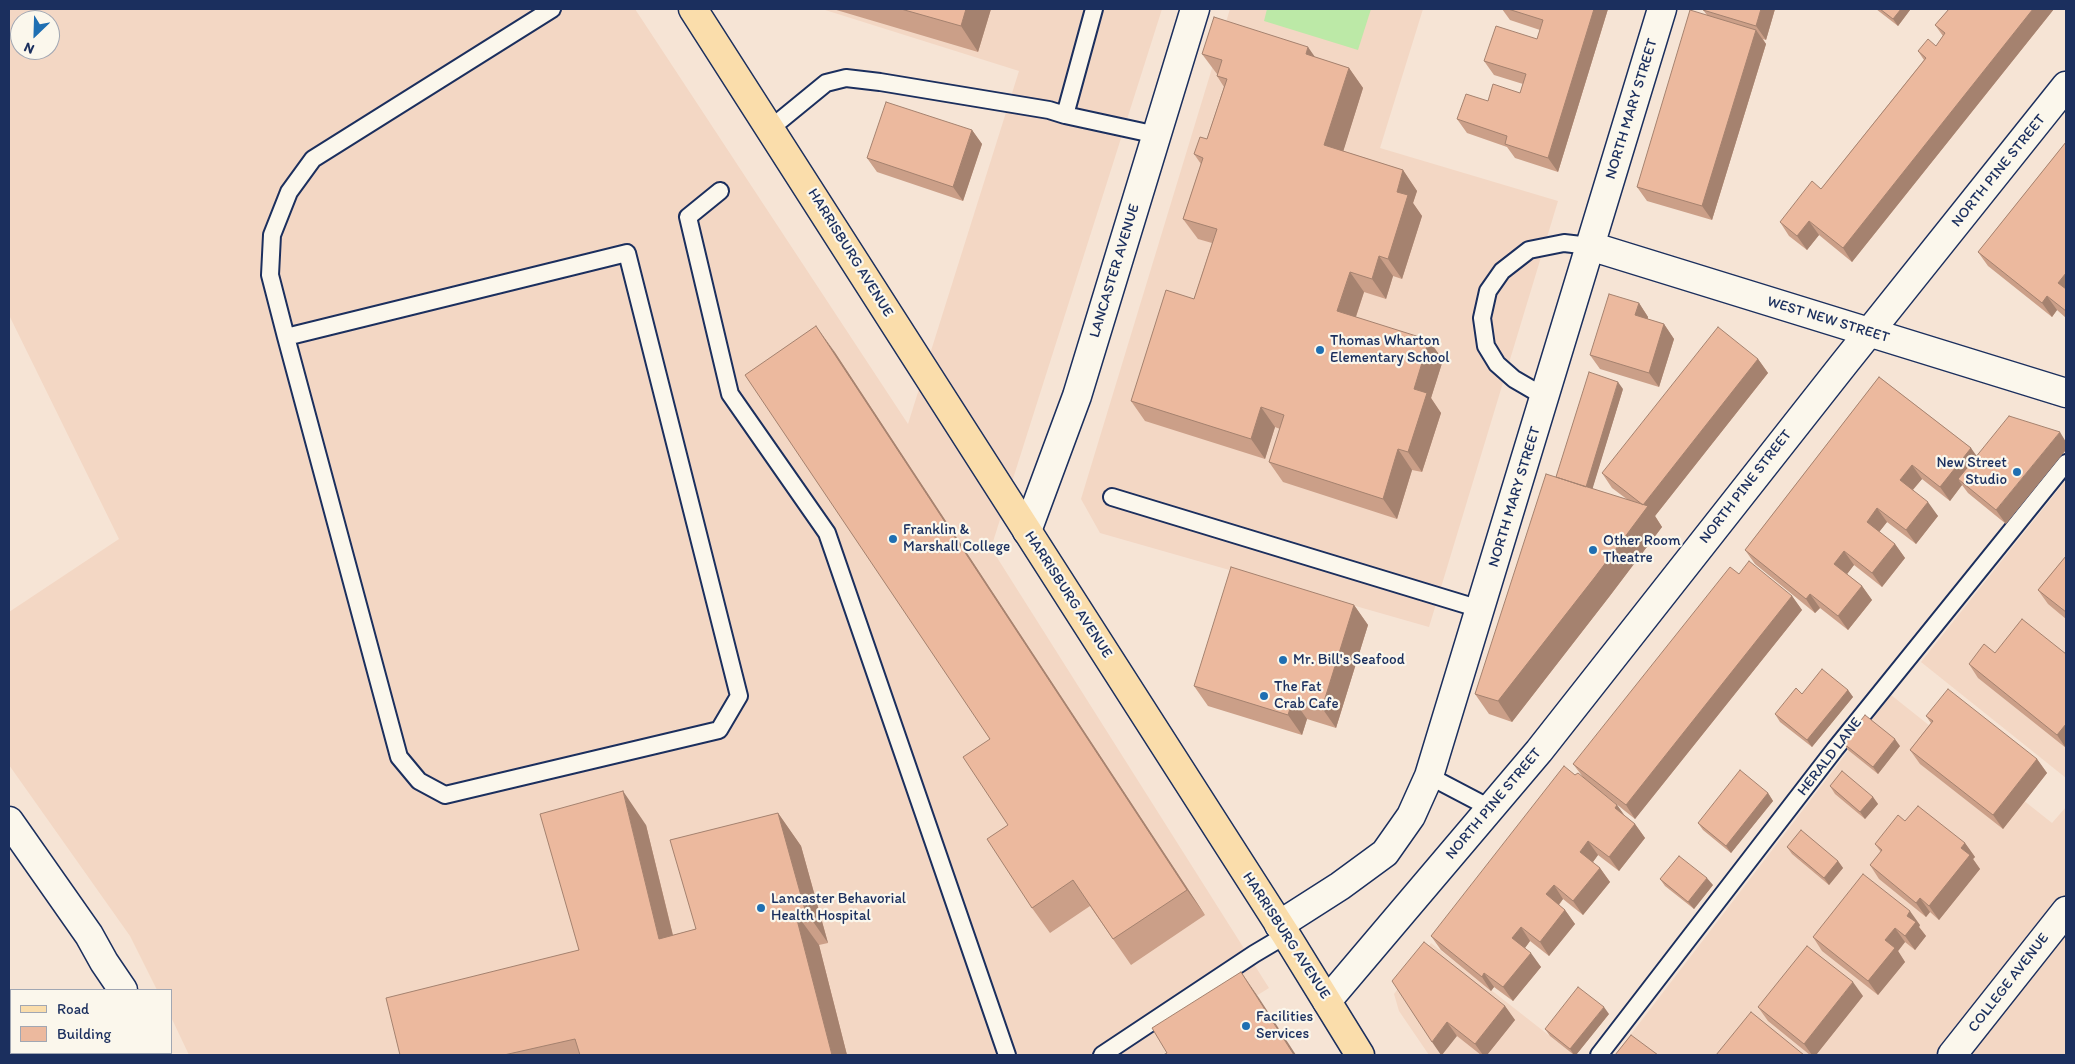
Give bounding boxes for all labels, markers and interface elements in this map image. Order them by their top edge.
north arrow [10,10,60,60]
street label: NORTH MARY STREET [1602,36,1662,182]
text: N [21,39,37,58]
street label: NORTH PINE STREET [1948,111,2050,231]
street label: HARRISBURG AVENUE [803,186,897,320]
street label: LANCASTER AVENUE [1086,202,1144,340]
street label: WEST NEW STREET [1765,293,1891,347]
place label: Thomas Wharton Elementary School [1330,332,1450,367]
marker: Thomas Wharton Elementary School [1314,344,1326,356]
street label: NORTH MARY STREET [1485,424,1545,570]
street label: NORTH PINE STREET [1696,426,1796,548]
place label: New Street Studio [1936,454,2007,489]
marker: New Street Studio [2011,466,2023,478]
place label: Franklin & Marshall College [903,521,1010,556]
street label: HARRISBURG AVENUE [1020,528,1116,662]
place label: Other Room Theatre [1603,532,1681,567]
marker: Franklin & Marshall College [887,533,899,545]
marker: Other Room Theatre [1587,544,1599,556]
place label: Mr. Bill's Seafood [1293,651,1405,669]
marker: Mr. Bill's Seafood [1277,654,1289,666]
place label: The Fat Crab Cafe [1274,678,1339,713]
marker: The Fat Crab Cafe [1258,690,1270,702]
street label: HERALD LANE [1794,714,1866,800]
street label: NORTH PINE STREET [1442,745,1546,863]
street label: HARRISBURG AVENUE [1238,869,1334,1003]
place label: Lancaster Behavorial Health Hospital [771,890,906,925]
marker: Lancaster Behavorial Health Hospital [755,902,767,914]
street label: COLLEGE AVENUE [1965,930,2053,1036]
legend [10,989,172,1054]
text: Road [57,1000,89,1018]
place label: Facilities Services [1256,1008,1313,1043]
marker: Facilities Services [1240,1020,1252,1032]
text: Building [57,1025,111,1043]

